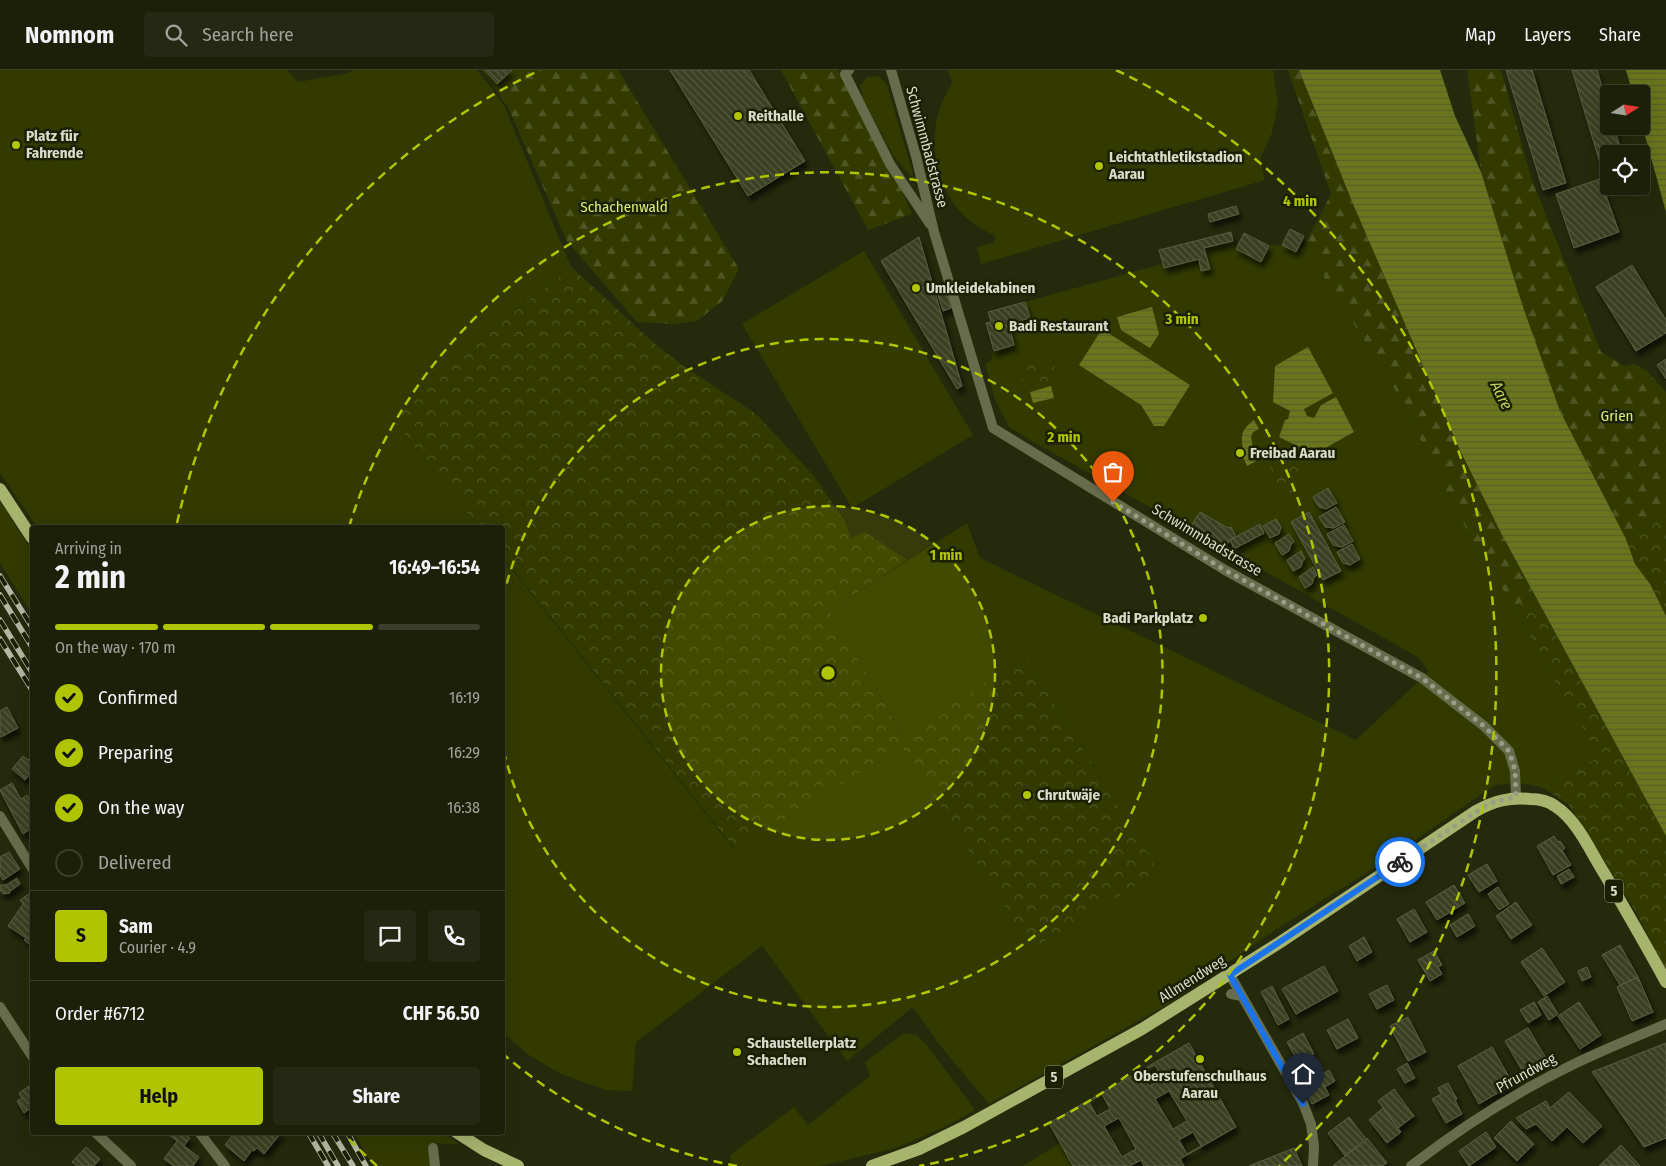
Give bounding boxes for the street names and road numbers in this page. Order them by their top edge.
street label: Schwimmbadstrasse [902,84,952,210]
street label: Schwimmbadstrasse [1149,500,1265,580]
road number: 5 [1605,879,1623,902]
street label: Allmendweg [1155,951,1229,1007]
street label: Pfrundweg [1493,1049,1559,1097]
road number: 5 [1045,1066,1063,1089]

